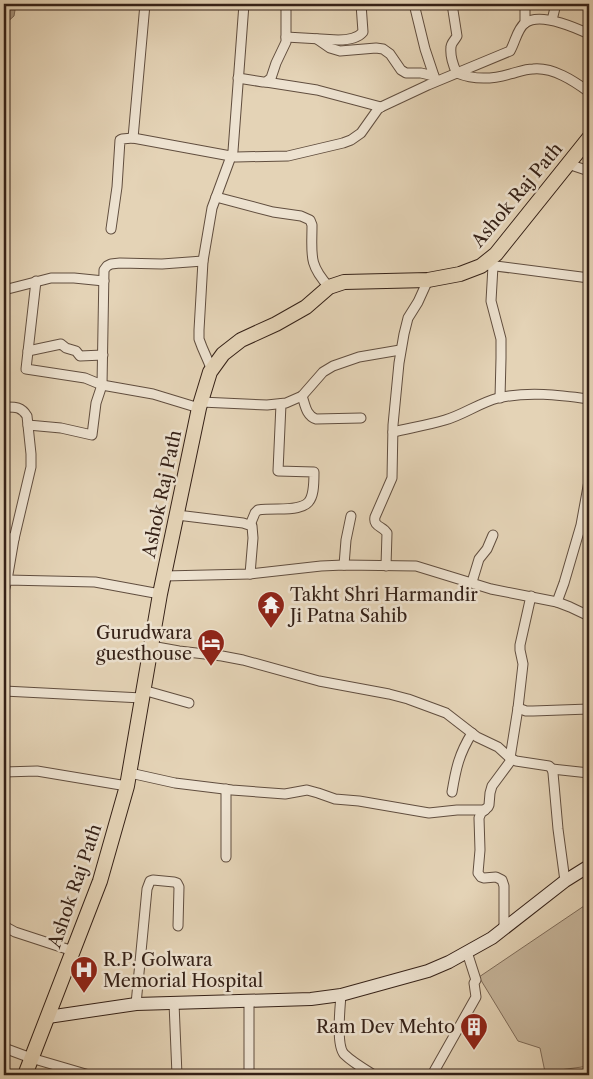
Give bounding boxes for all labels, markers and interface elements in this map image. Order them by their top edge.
street label: Ashok Raj Path [466,138,567,252]
street label: Ashok Raj Path [138,428,186,561]
place label: Takht Shri Harmandir Ji Patna Sahib [287,584,478,627]
temple icon: Takht Shri Harmandir Ji Patna Sahib [256,590,286,629]
place label: Gurudwara guesthouse [96,622,193,665]
hotel icon: Gurudwara guesthouse [196,628,226,667]
street label: Ashok Raj Path [43,821,107,952]
place label: R.P. Golwara Memorial Hospital [103,949,263,992]
hospital icon: R.P. Golwara Memorial Hospital [69,955,99,994]
building icon: Ram Dev Mehto [459,1012,489,1051]
place label: Ram Dev Mehto [316,1016,455,1038]

